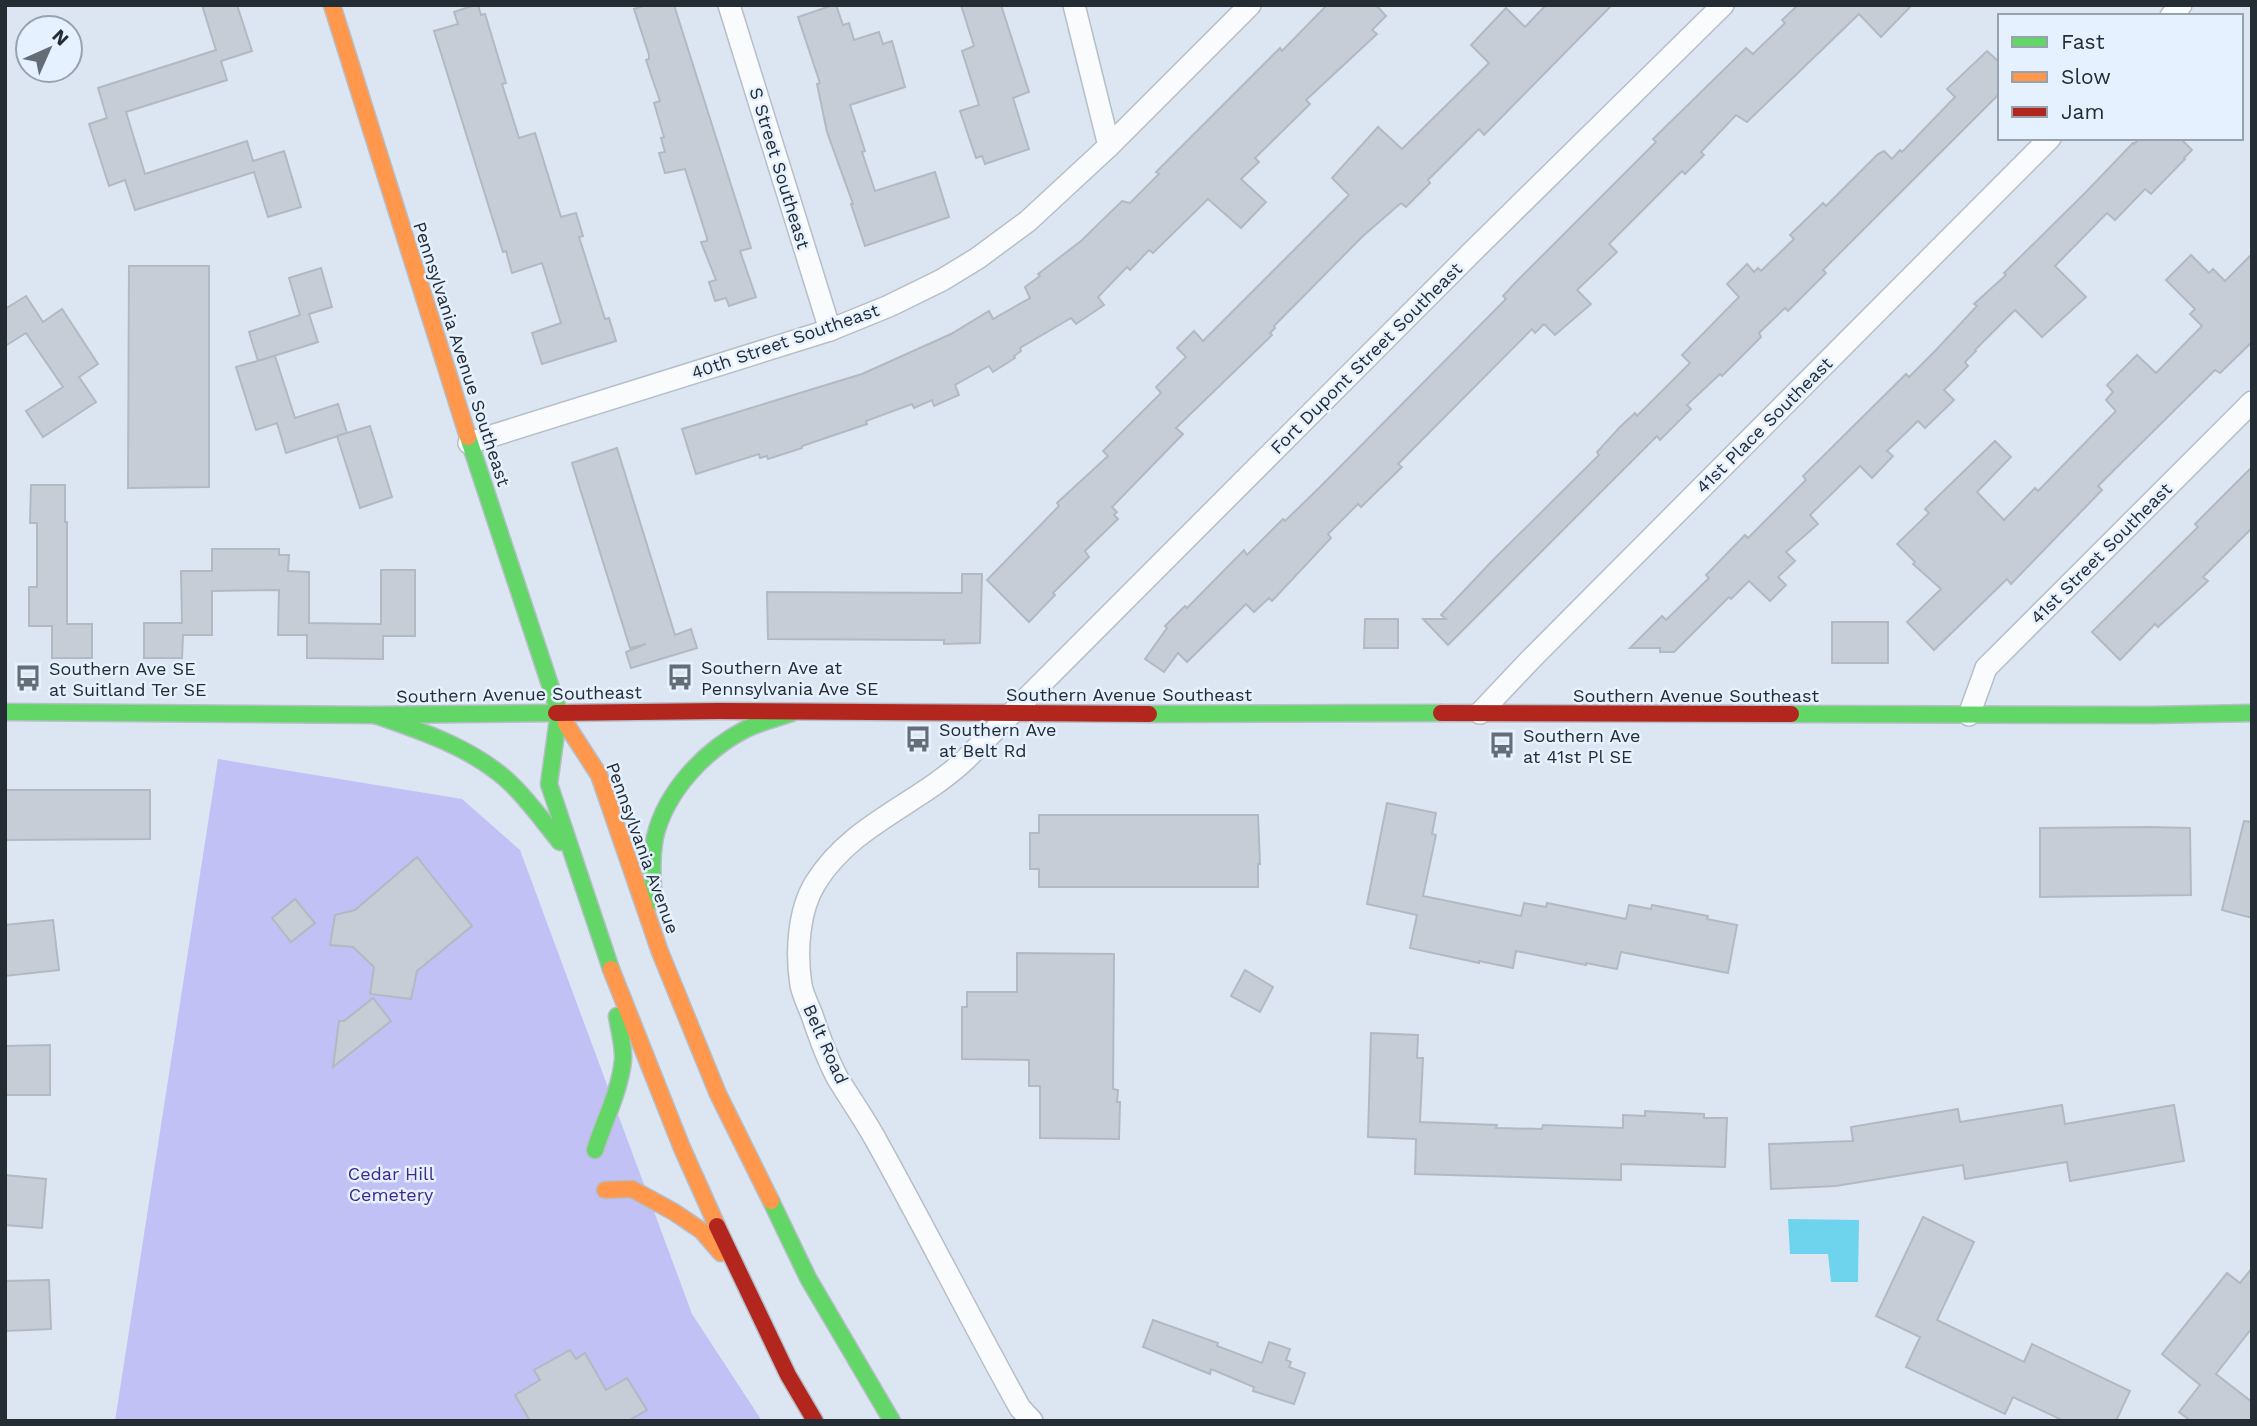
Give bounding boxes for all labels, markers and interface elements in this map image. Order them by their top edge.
north arrow [14,14,84,84]
legend [1998,14,2243,140]
text: N [48,24,74,50]
text: Fast [2061,29,2105,54]
text: Slow [2061,64,2111,89]
street label: S Street Southeast [745,85,815,252]
text: Jam [2061,99,2104,124]
street label: Pennsylvania Avenue Southeast [409,219,515,489]
street label: Fort Dupont Street Southeast [1266,258,1466,458]
street label: 40th Street Southeast [688,299,882,383]
street label: 41st Place Southeast [1692,352,1837,497]
street label: 41st Street Southeast [2026,478,2176,628]
place label: Southern Ave at Pennsylvania Ave SE [701,657,879,699]
place label: Southern Ave SE at Suitland Ter SE [49,658,207,700]
bus stop icon: Southern Ave at Pennsylvania Ave SE [665,662,695,692]
bus stop icon: Southern Ave SE at Suitland Ter SE [13,663,43,693]
street label: Southern Avenue Southeast [396,681,643,707]
street label: Southern Avenue Southeast [1006,684,1252,705]
street label: Southern Avenue Southeast [1573,685,1819,706]
place label: Southern Ave at Belt Rd [939,719,1056,761]
bus stop icon: Southern Ave at Belt Rd [903,724,933,754]
place label: Southern Ave at 41st Pl SE [1523,725,1640,767]
bus stop icon: Southern Ave at 41st Pl SE [1487,730,1517,760]
street label: Pennsylvania Avenue [602,759,684,937]
street label: Belt Road [799,1001,853,1087]
park label: Cedar Hill Cemetery [348,1163,435,1205]

